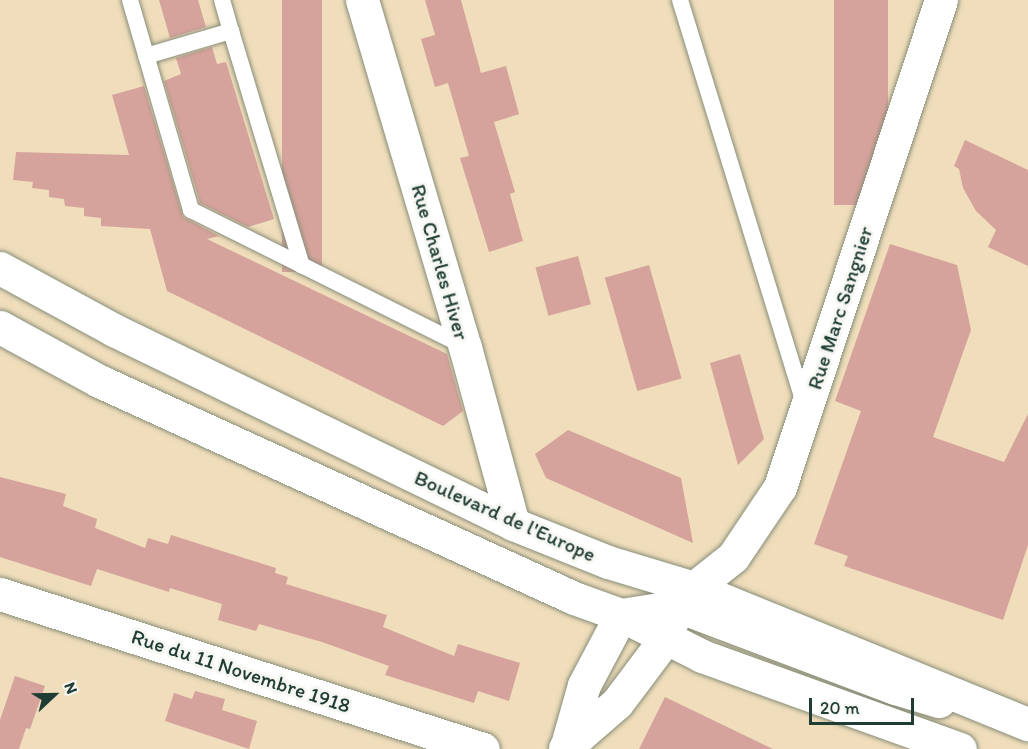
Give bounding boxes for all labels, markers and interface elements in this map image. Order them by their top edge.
street label: Rue Charles Hiver [406,182,474,342]
street label: Rue Marc Sangnier [802,223,878,393]
street label: Boulevard de l'Europe [410,465,600,567]
street label: Rue du 11 Novembre 1918 [128,624,354,718]
north arrow [24,665,84,725]
text: N [60,679,82,697]
scale bar [812,686,917,724]
text: 20 m [820,697,860,719]

